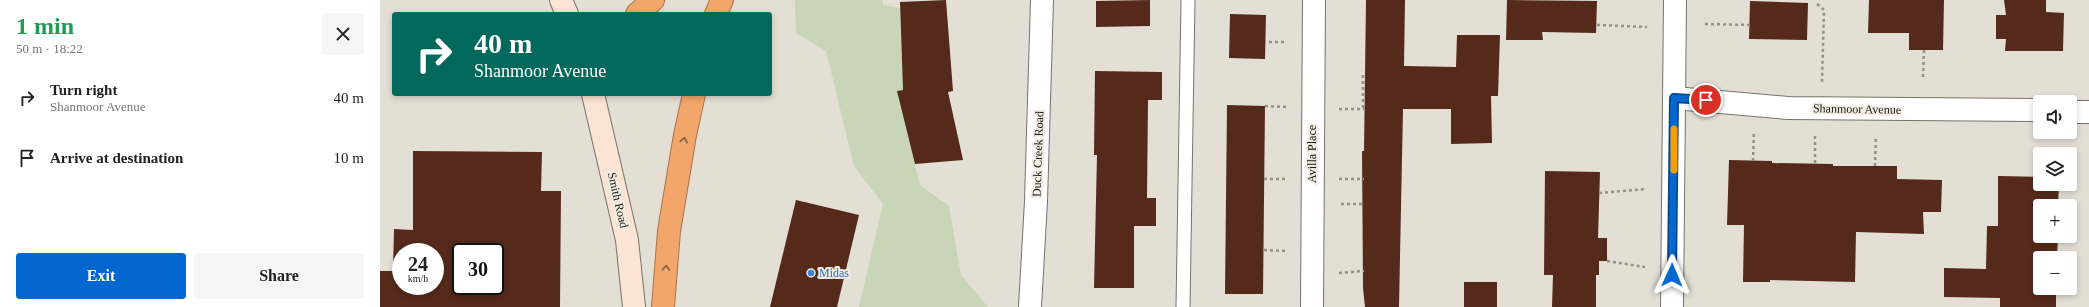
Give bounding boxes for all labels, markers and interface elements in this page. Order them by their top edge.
text: 1 min [16,13,74,39]
button: close [322,13,364,55]
icon: right [408,28,460,80]
text: 40 m [474,28,532,59]
text: 50 m · 18:22 [16,41,83,56]
text: Shanmoor Avenue [474,61,606,81]
text: Turn right [50,82,117,98]
pin [1689,83,1723,117]
icon: right [16,87,38,109]
icon: arrive [1695,89,1717,111]
text: 40 m [334,90,364,106]
map controls [2033,95,2077,295]
button: sound [2033,95,2077,139]
text: Shanmoor Avenue [50,99,145,114]
street label: Shanmoor Avenue [1813,101,1901,117]
street label: Duck Creek Road [1030,111,1046,197]
street label: Avilla Place [1305,125,1319,183]
one-way arrow [679,136,687,143]
icon: arrive [16,147,38,169]
button: layers [2033,147,2077,191]
text: Arrive at destination [50,150,183,166]
text: 10 m [334,150,364,166]
street label: Smith Road [605,171,631,229]
button: + [2033,199,2077,243]
speed limit sign: 30 [452,243,504,295]
button: − [2033,251,2077,295]
button: Exit [16,253,186,299]
button: Share [194,253,364,299]
text: 24 [408,253,428,275]
position arrow [1651,254,1693,296]
one-way arrow [662,265,670,271]
place label: Midas [819,266,849,280]
marker: Midas [806,268,816,278]
text: km/h [408,273,428,284]

